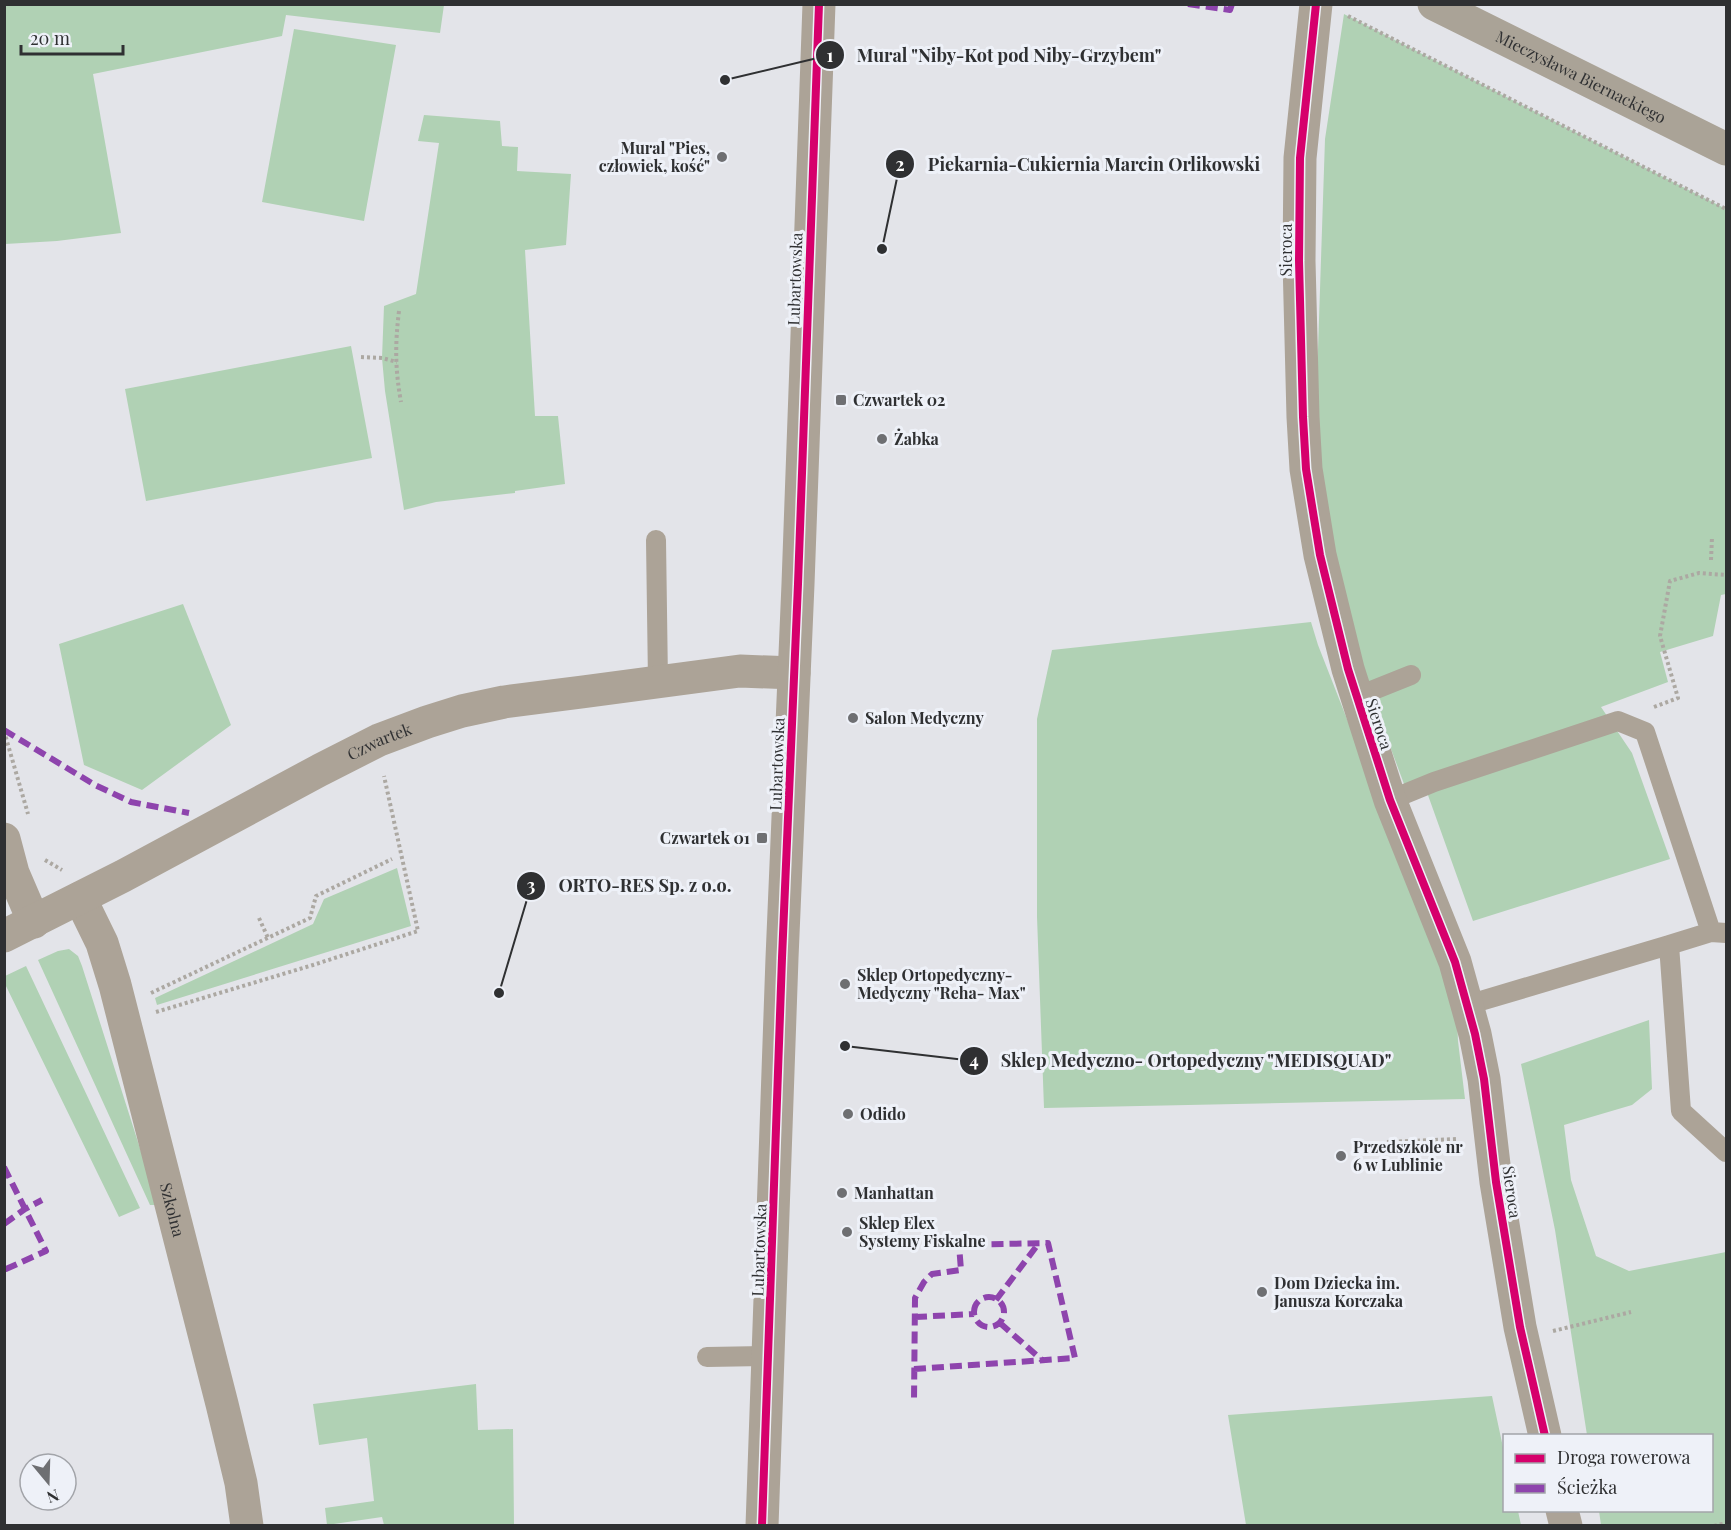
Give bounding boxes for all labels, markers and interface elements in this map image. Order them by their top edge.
scale bar [21,18,123,56]
street label: Mieczysława Biernackiego [1492,25,1670,128]
text: 20 m [30,26,70,50]
callout: Mural "Niby-Kot pod Niby-Grzybem" [815,37,1174,73]
text: 1 [827,43,834,67]
text: Mural "Niby-Kot pod Niby-Grzybem" [857,43,1161,67]
place label: Mural "Pies, człowiek, kość" [599,137,710,176]
callout: Piekarnia-Cukiernia Marcin Orlikowski [885,146,1272,182]
marker: Mural "Pies, człowiek, kość" [715,150,729,164]
text: 2 [895,152,905,176]
text: Piekarnia-Cukiernia Marcin Orlikowski [928,152,1260,176]
street label: Sieroca [1275,224,1296,276]
street label: Lubartowska [782,232,807,326]
place label: Czwartek 02 [853,389,945,410]
marker: Czwartek 02 [834,393,848,407]
place label: Żabka [894,428,939,449]
marker: Żabka [875,432,889,446]
street label: Sieroca [1361,696,1398,752]
place label: Salon Medyczny [865,707,984,728]
marker: Salon Medyczny [846,711,860,725]
street label: Lubartowska [764,717,789,811]
street label: Czwartek [343,718,415,765]
place label: Czwartek 01 [660,827,750,848]
marker: Czwartek 01 [755,831,769,845]
callout: ORTO-RES Sp. z o.o. [516,868,743,904]
text: 3 [527,873,536,897]
text: ORTO-RES Sp. z o.o. [558,873,732,897]
place label: Sklep Ortopedyczny- Medyczny "Reha- Max" [857,964,1026,1003]
marker: Sklep Ortopedyczny- Medyczny "Reha- Max" [838,977,852,991]
callout: Sklep Medyczno- Ortopedyczny "MEDISQUAD" [959,1043,1404,1079]
text: 4 [969,1048,979,1072]
text: Sklep Medyczno- Ortopedyczny "MEDISQUAD" [1001,1048,1391,1072]
place label: Odido [860,1103,906,1124]
marker: Odido [841,1107,855,1121]
place label: Przedszkole nr 6 w Lublinie [1353,1136,1463,1175]
marker: Przedszkole nr 6 w Lublinie [1334,1149,1348,1163]
street label: Sieroca [1498,1164,1527,1220]
street label: Szkolna [156,1180,190,1239]
place label: Manhattan [854,1182,934,1203]
marker: Manhattan [835,1186,849,1200]
street label: Lubartowska [746,1203,771,1297]
place label: Sklep Elex Systemy Fiskalne [859,1212,986,1251]
marker: Sklep Elex Systemy Fiskalne [840,1225,854,1239]
place label: Dom Dziecka im. Janusza Korczaka [1273,1272,1404,1311]
marker: Dom Dziecka im. Janusza Korczaka [1255,1285,1269,1299]
legend [1503,1434,1713,1512]
text: Droga rowerowa [1557,1445,1690,1469]
north arrow [18,1452,78,1512]
text: Ścieżka [1557,1475,1617,1499]
text: N [44,1485,62,1509]

